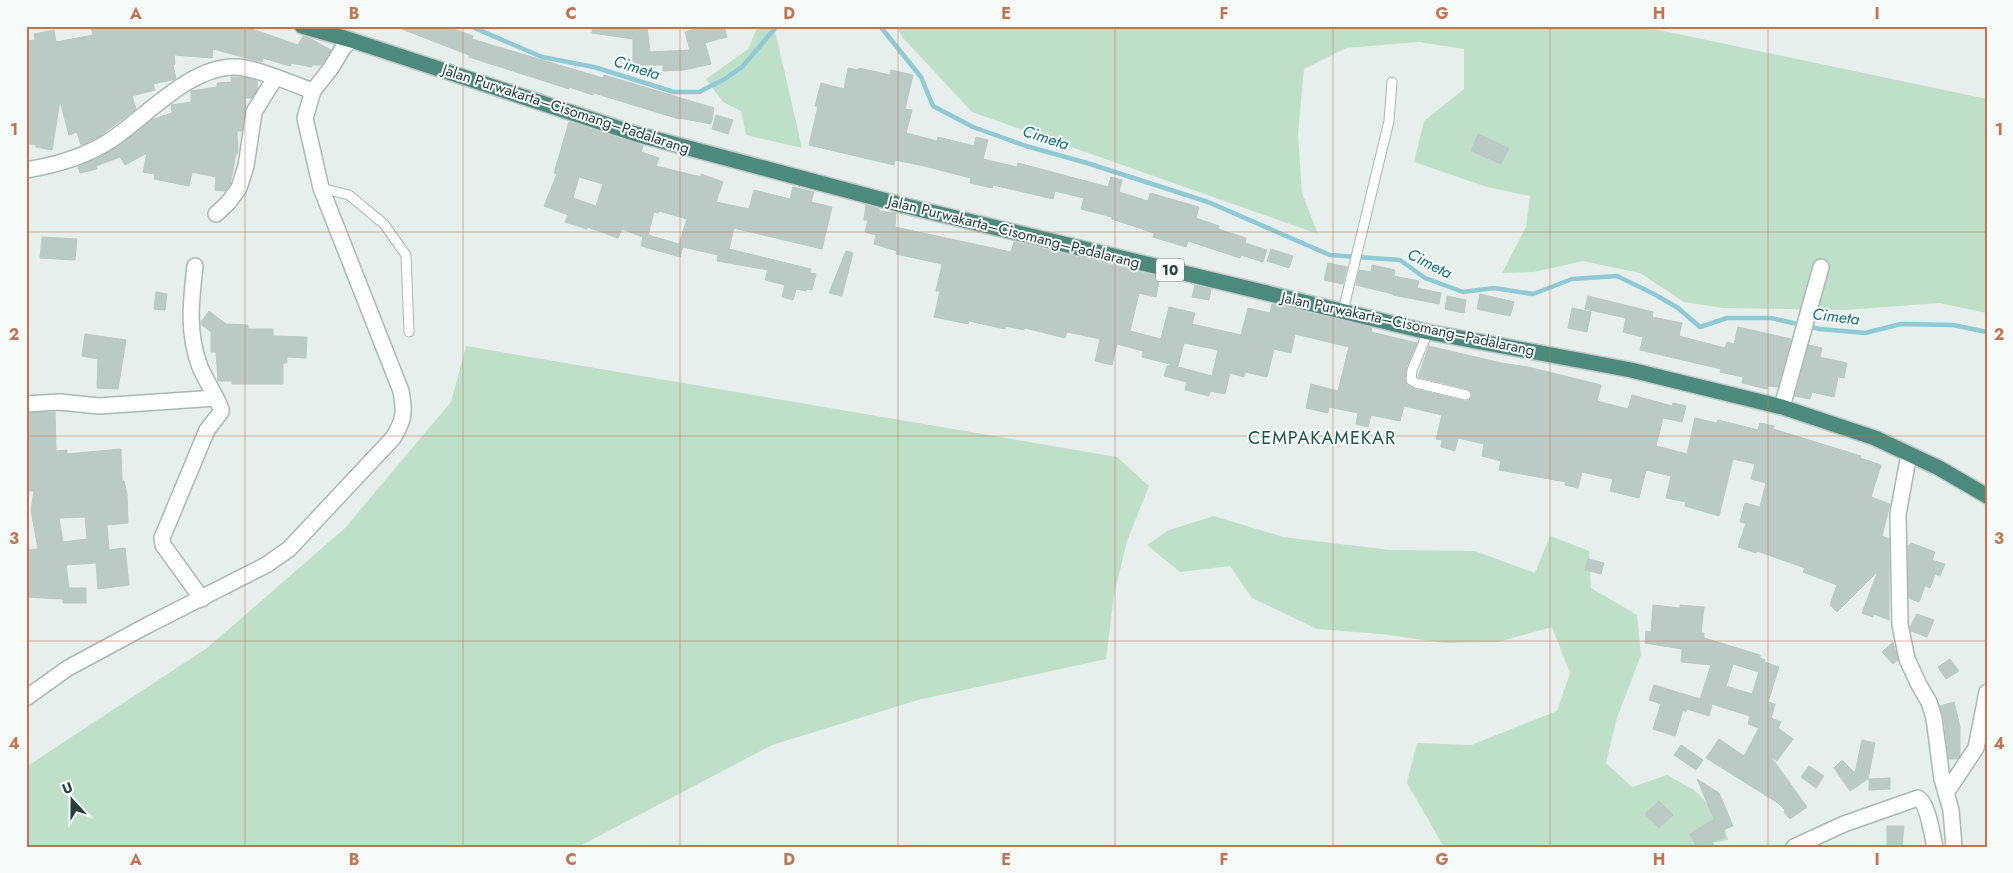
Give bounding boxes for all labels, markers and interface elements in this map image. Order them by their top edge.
text: A [129,2,142,25]
text: B [349,2,359,25]
text: C [565,2,577,25]
text: D [783,2,795,25]
text: E [1001,2,1011,25]
text: F [1220,2,1228,25]
text: G [1435,2,1449,25]
text: H [1653,2,1665,25]
text: I [1874,2,1880,25]
water label: Cimeta [611,49,663,86]
street label: Jalan Purwakarta–Cisomang–Padalarang [438,58,692,159]
text: 1 [10,118,18,141]
text: 1 [1995,118,2003,141]
water label: Cimeta [1020,119,1072,156]
street label: Jalan Purwakarta–Cisomang–Padalarang [884,190,1142,274]
water label: Cimeta [1403,242,1456,285]
road number: 10 [1156,258,1184,282]
street label: Jalan Purwakarta–Cisomang–Padalarang [1277,286,1537,362]
water label: Cimeta [1811,302,1861,331]
text: 2 [9,323,19,346]
text: 2 [1994,323,2004,346]
district label: CEMPAKAMEKAR [1248,425,1396,451]
text: 3 [9,527,19,550]
text: 3 [1994,527,2004,550]
text: 4 [8,732,20,755]
text: 4 [1993,732,2005,755]
north arrow [48,776,98,826]
text: U [59,777,76,799]
text: A [129,848,142,871]
text: B [349,848,359,871]
text: C [565,848,577,871]
text: D [783,848,795,871]
text: E [1001,848,1011,871]
text: F [1220,848,1228,871]
text: G [1435,848,1449,871]
text: H [1653,848,1665,871]
text: I [1874,848,1880,871]

